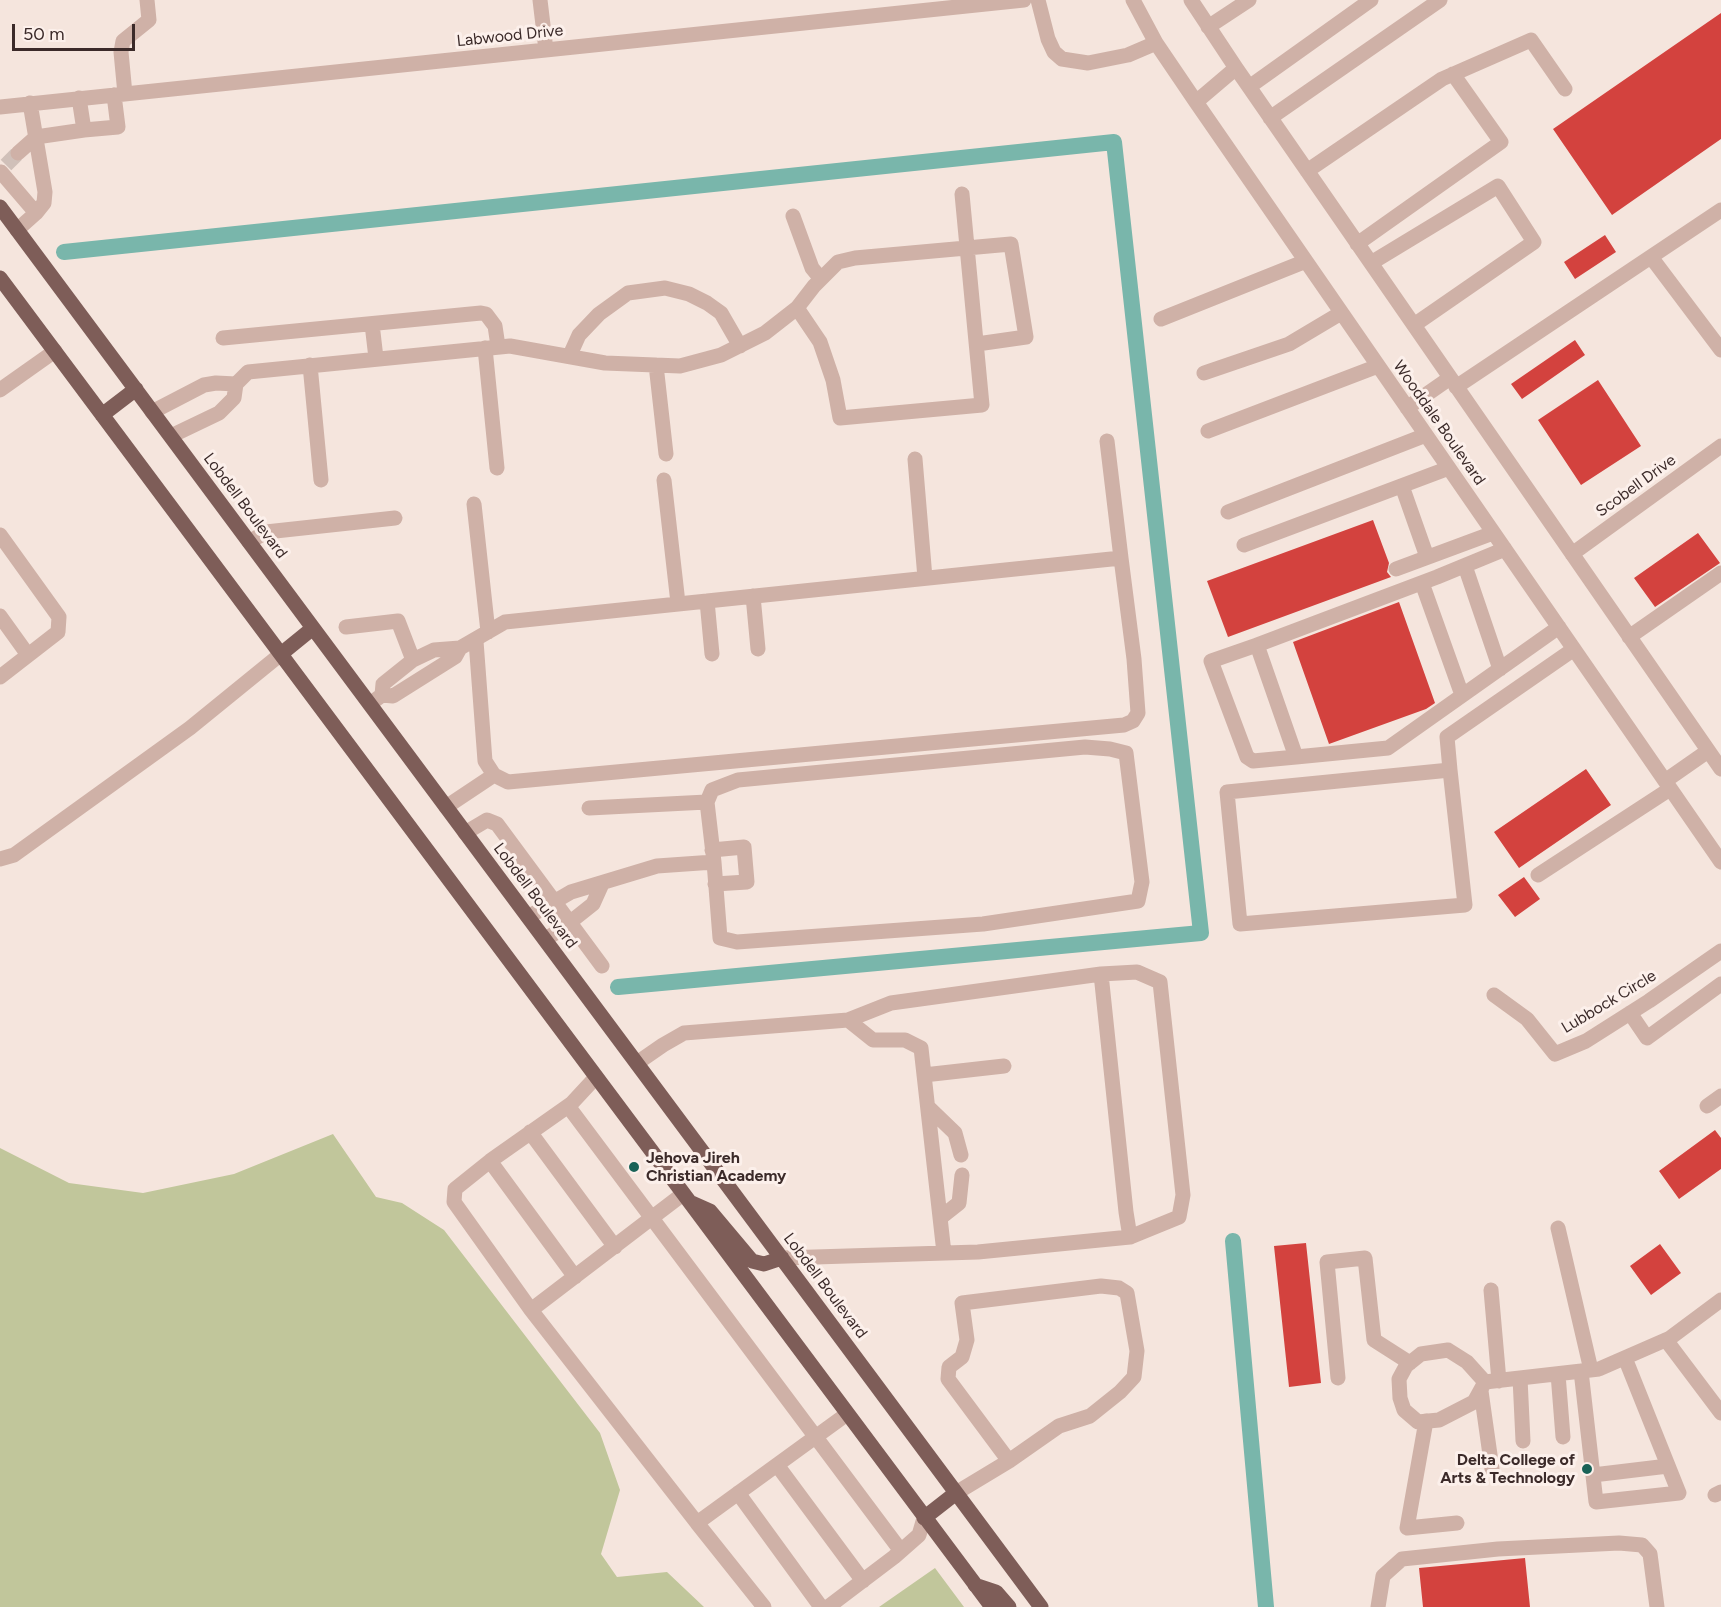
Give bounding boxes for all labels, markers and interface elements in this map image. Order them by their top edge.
scale bar [15,12,138,50]
street label: Labwood Drive [456,21,564,51]
text: 50 m [23,23,65,45]
street label: Wooddale Boulevard [1389,357,1489,489]
street label: Lobdell Boulevard [199,449,291,563]
street label: Scobell Drive [1592,451,1680,521]
street label: Lobdell Boulevard [489,839,581,953]
street label: Lubbock Circle [1558,966,1660,1038]
place label: Jehova Jireh Christian Academy [646,1148,786,1186]
marker: Jehova Jireh Christian Academy [627,1160,641,1174]
street label: Lobdell Boulevard [779,1229,871,1343]
place label: Delta College of Arts & Technology [1440,1450,1575,1488]
marker: Delta College of Arts & Technology [1580,1462,1594,1476]

